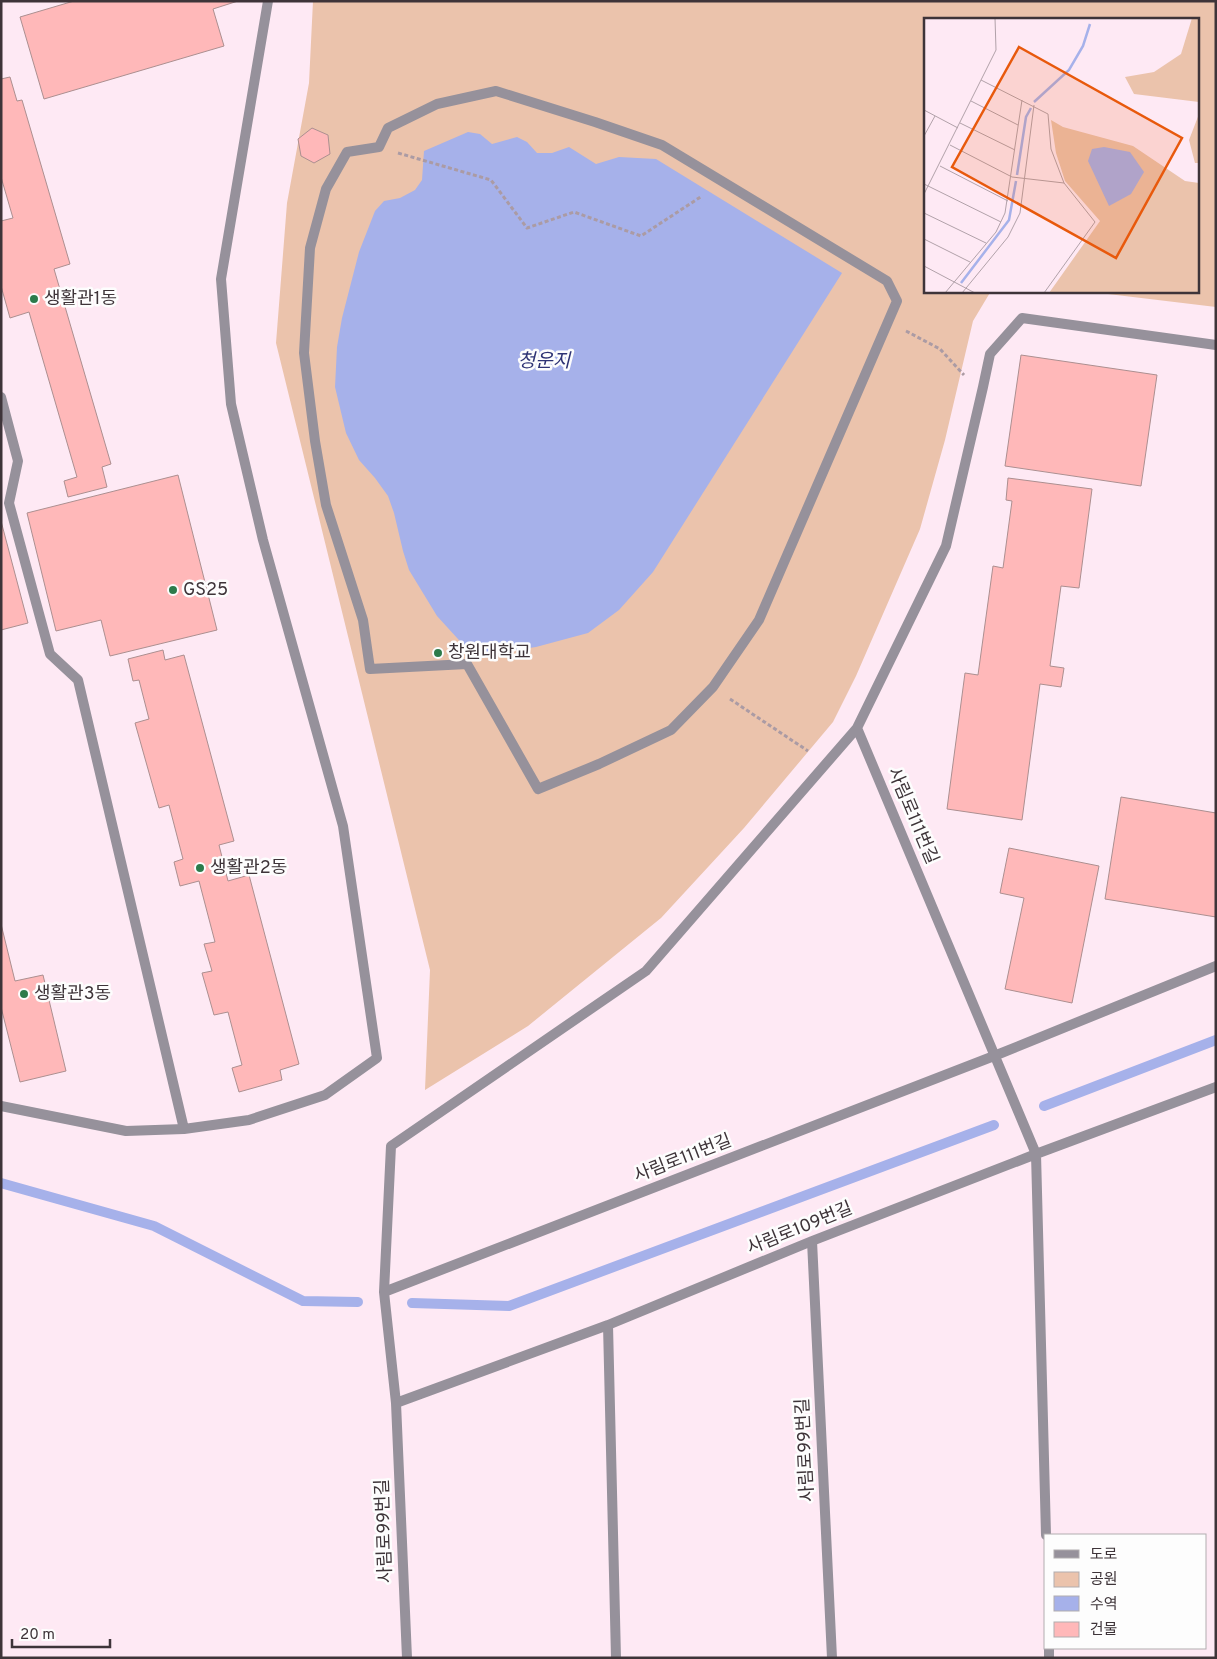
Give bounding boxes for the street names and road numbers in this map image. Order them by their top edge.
street label: 사림로111번길 [881,764,943,868]
street label: 사림로111번길 [631,1130,735,1188]
street label: 사림로109번길 [744,1197,856,1261]
street label: 사림로99번길 [792,1397,820,1503]
street label: 사림로99번길 [372,1478,398,1584]

